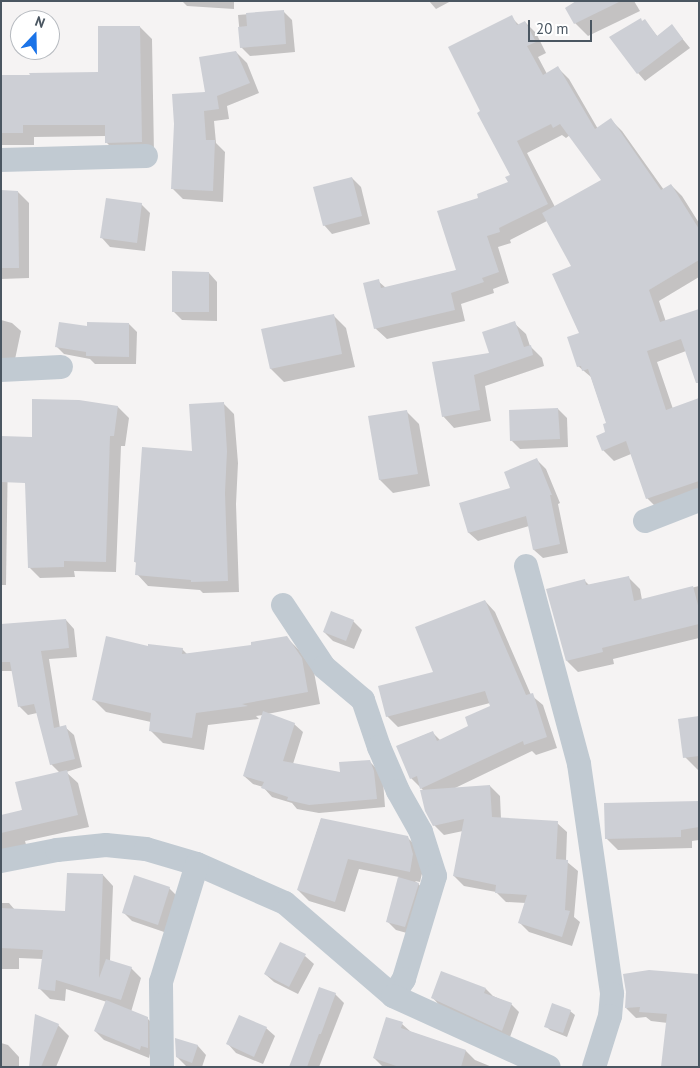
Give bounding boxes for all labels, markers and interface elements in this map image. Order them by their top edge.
north arrow [10,10,60,60]
scale bar [530,10,594,42]
text: N [32,12,48,32]
text: 20 m [536,19,569,38]

